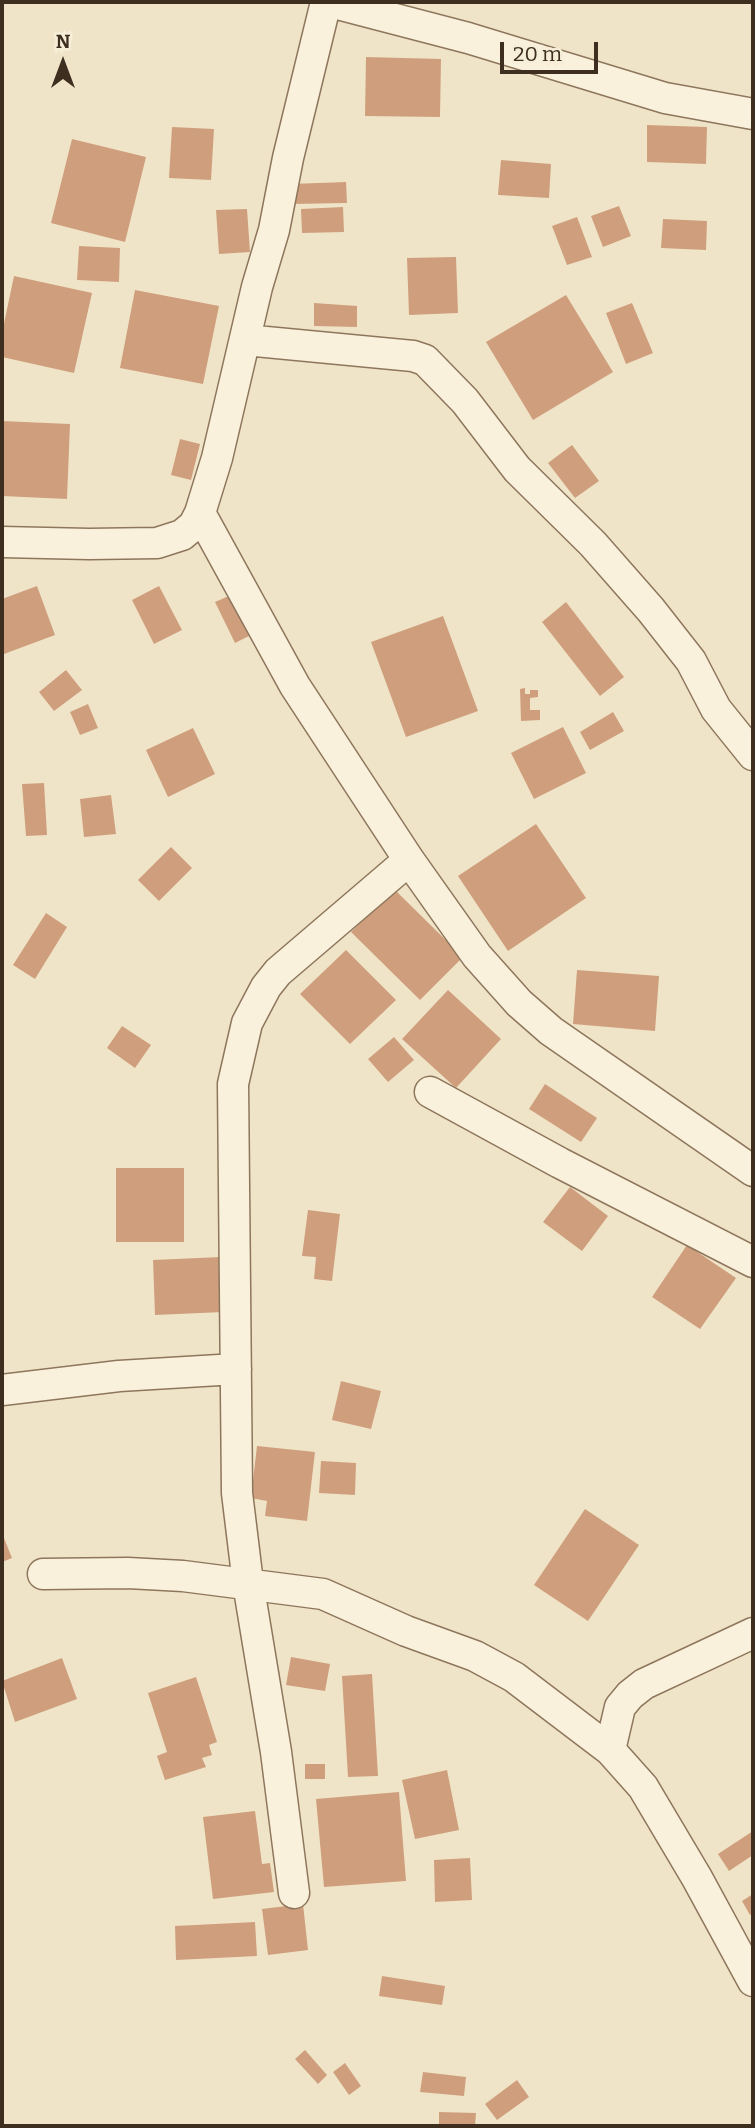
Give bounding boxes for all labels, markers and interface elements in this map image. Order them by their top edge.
north arrow [28,28,98,98]
scale bar [503,28,601,72]
text: N [56,30,70,53]
text: 20 m [513,41,562,67]

